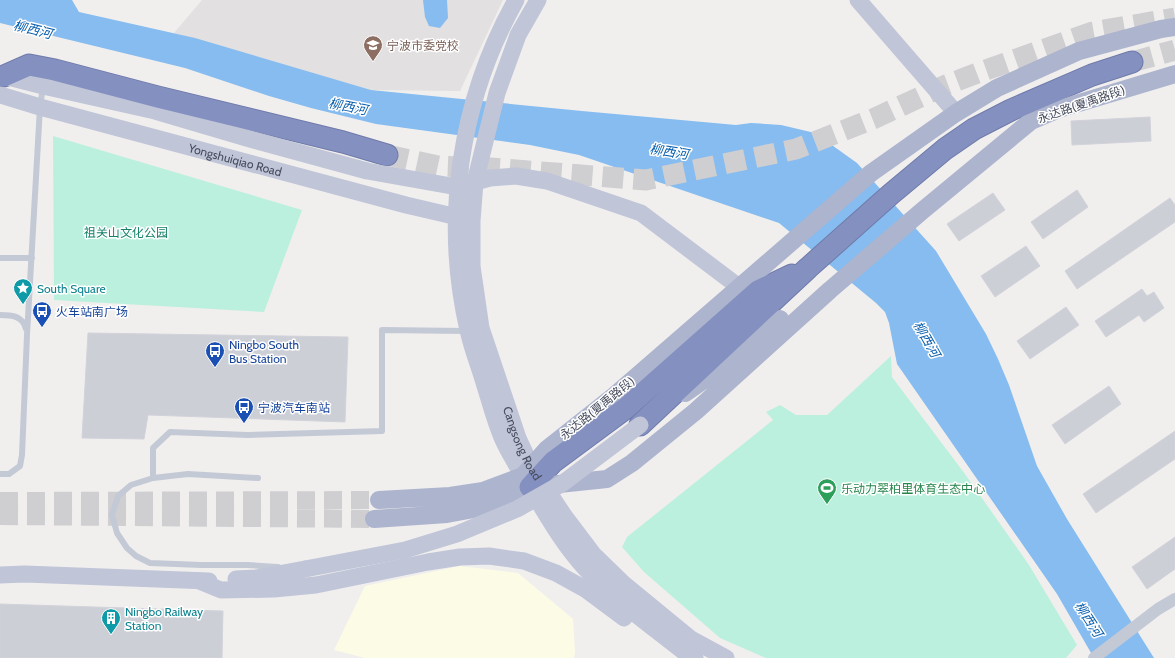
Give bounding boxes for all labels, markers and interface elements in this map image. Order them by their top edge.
water label: 柳西河 [12,17,57,42]
school or university icon: 宁波市委党校 [362,34,384,62]
place label: 宁波市委党校 [387,38,459,53]
street label: 永达路(夏禹路段) [1035,82,1127,126]
water label: 柳西河 [327,94,372,118]
street label: Yongshuiqiao Road [186,139,284,179]
water label: 柳西河 [648,140,692,162]
park label: 祖关山文化公园 [84,225,168,240]
place icon: South Square [12,277,34,305]
place label: South Square [37,281,106,296]
bus stop icon: 火车站南广场 [31,300,53,328]
place label: 火车站南广场 [56,304,128,319]
water label: 柳西河 [910,318,945,362]
place label: Ningbo South Bus Station [229,337,299,366]
bus stop icon: Ningbo South Bus Station [204,340,226,368]
street label: 永达路(夏禹路段) [557,373,637,443]
bus stop icon: 宁波汽车南站 [233,396,255,424]
place label: 宁波汽车南站 [258,400,330,415]
street label: Cangsong Road [500,404,546,483]
sports icon: 乐动力翠柏里体育生态中心 [816,477,838,505]
place label: 乐动力翠柏里体育生态中心 [841,481,985,496]
water label: 柳西河 [1072,598,1108,642]
place label: Ningbo Railway Station [125,604,203,633]
building icon: Ningbo Railway Station [100,607,122,635]

